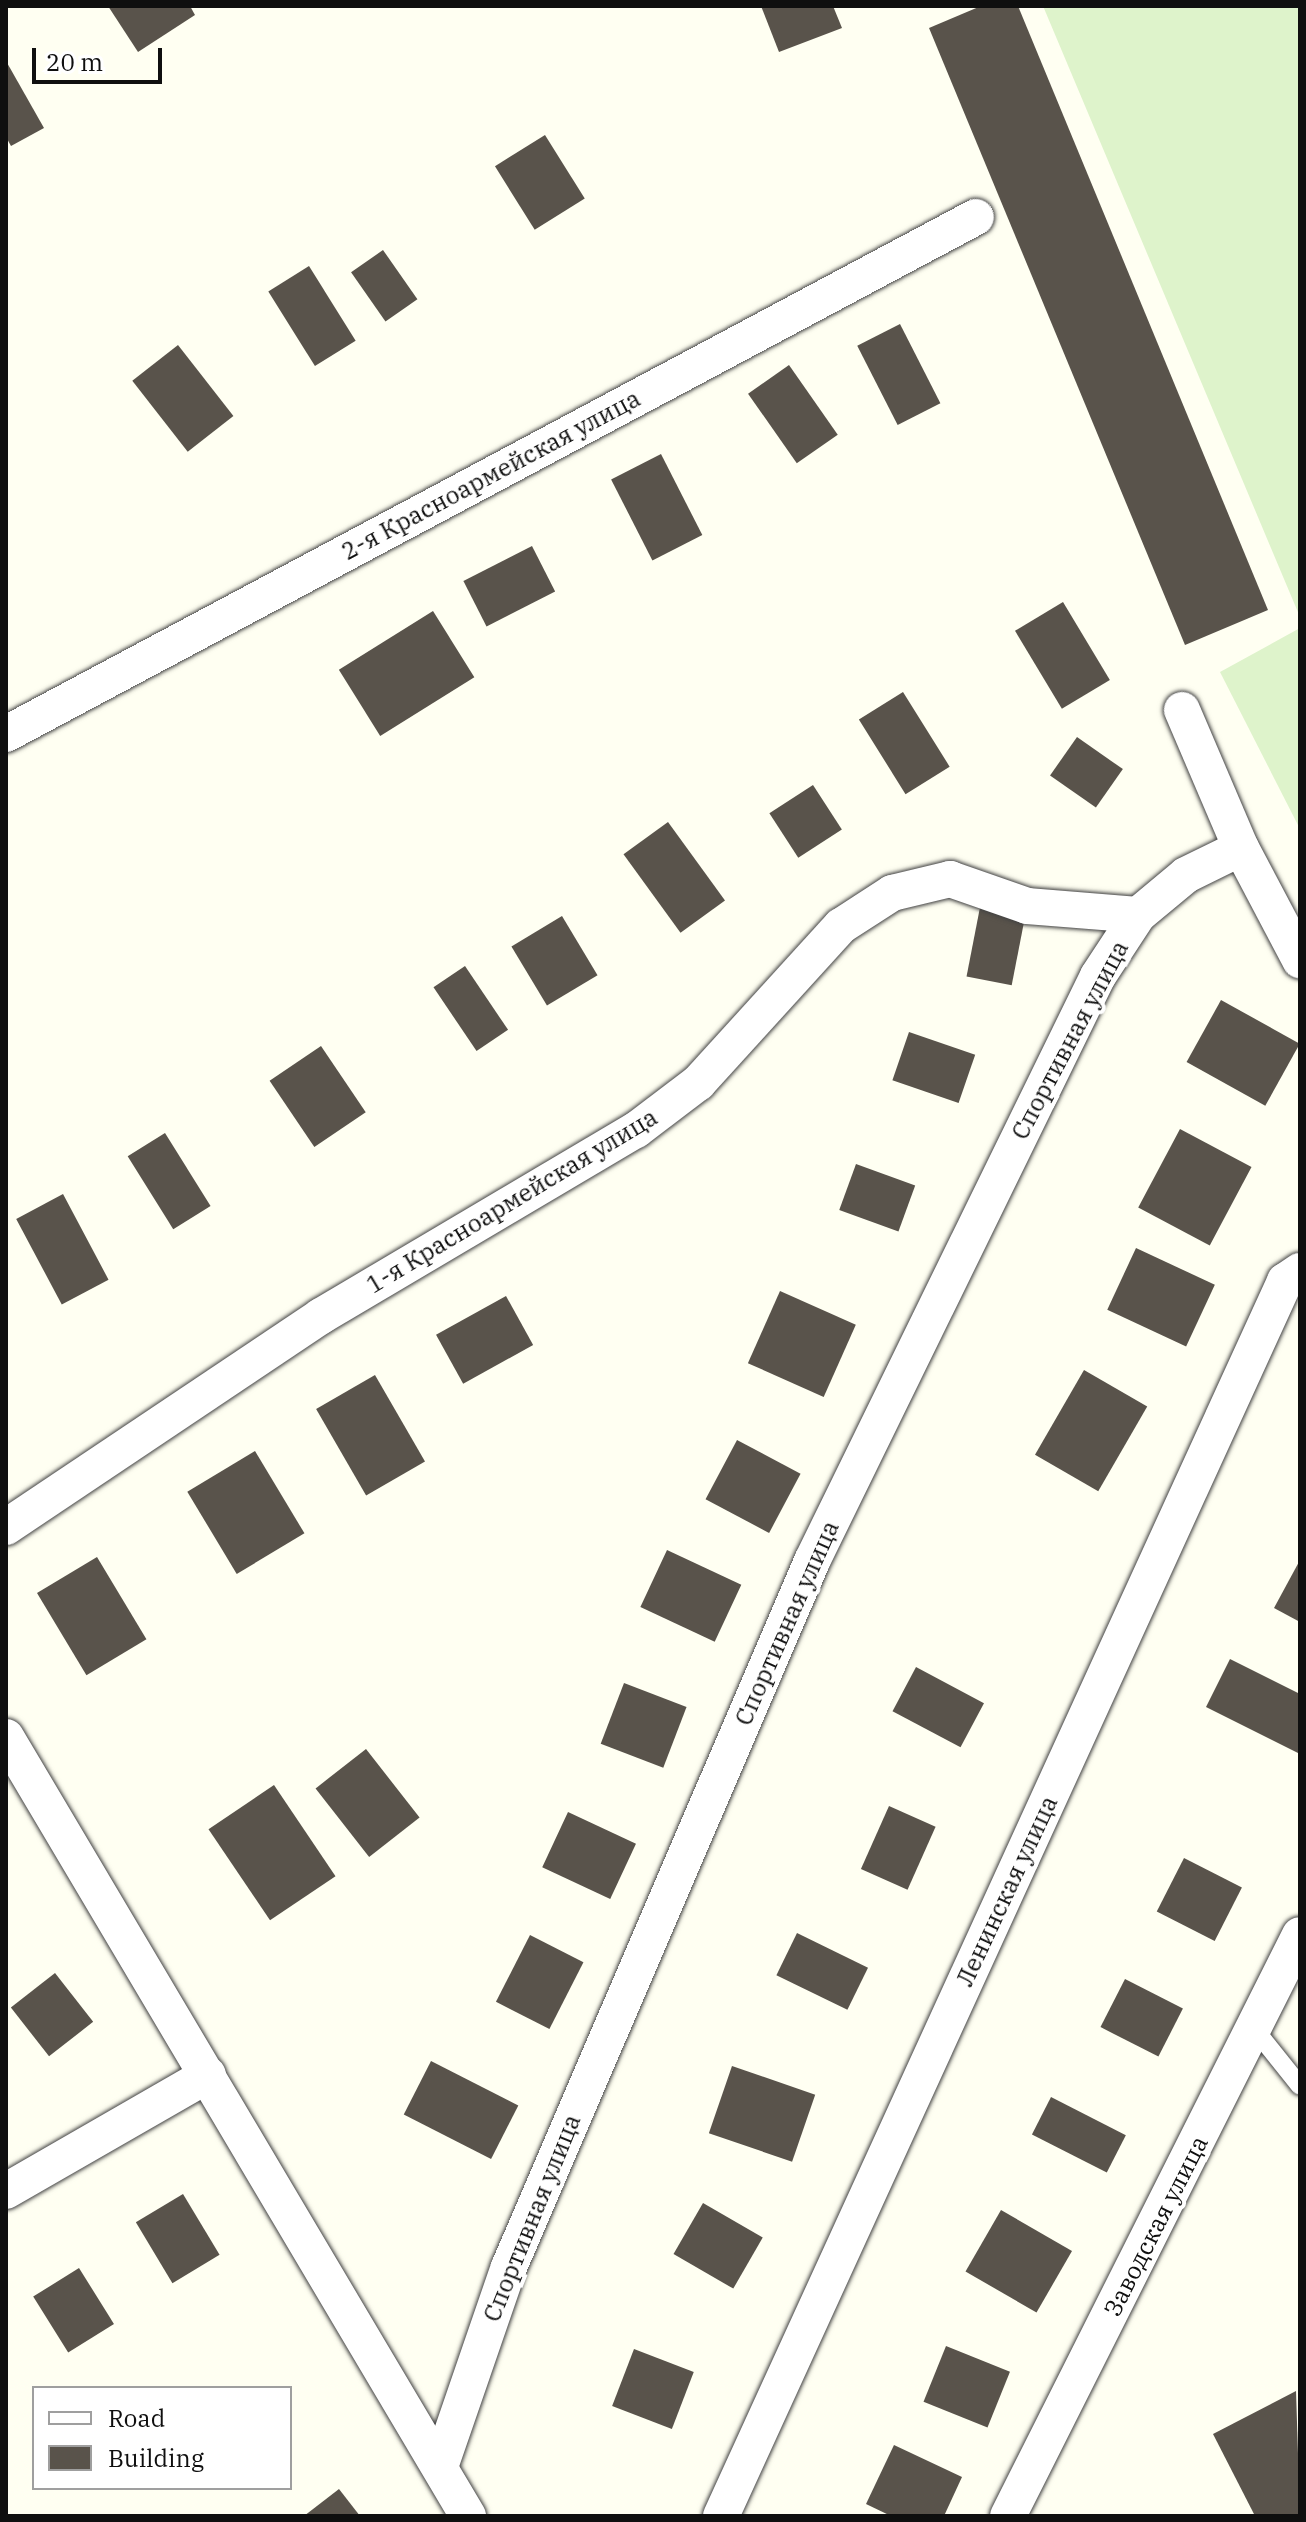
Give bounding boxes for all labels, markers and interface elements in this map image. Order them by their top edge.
scale bar [36,32,166,82]
text: 20 m [46,46,103,78]
street label: 2-я Красноармейская улица [337,384,645,566]
street label: Спортивная улица [1005,936,1135,1144]
street label: 1-я Красноармейская улица [361,1103,663,1299]
street label: Спортивная улица [729,1516,845,1730]
street label: Ленинская улица [950,1791,1064,1991]
street label: Спортивная улица [477,2110,587,2326]
street label: Заводская улица [1098,2131,1214,2321]
legend [32,2386,292,2490]
text: Road [108,2402,165,2434]
text: Building [108,2442,204,2474]

